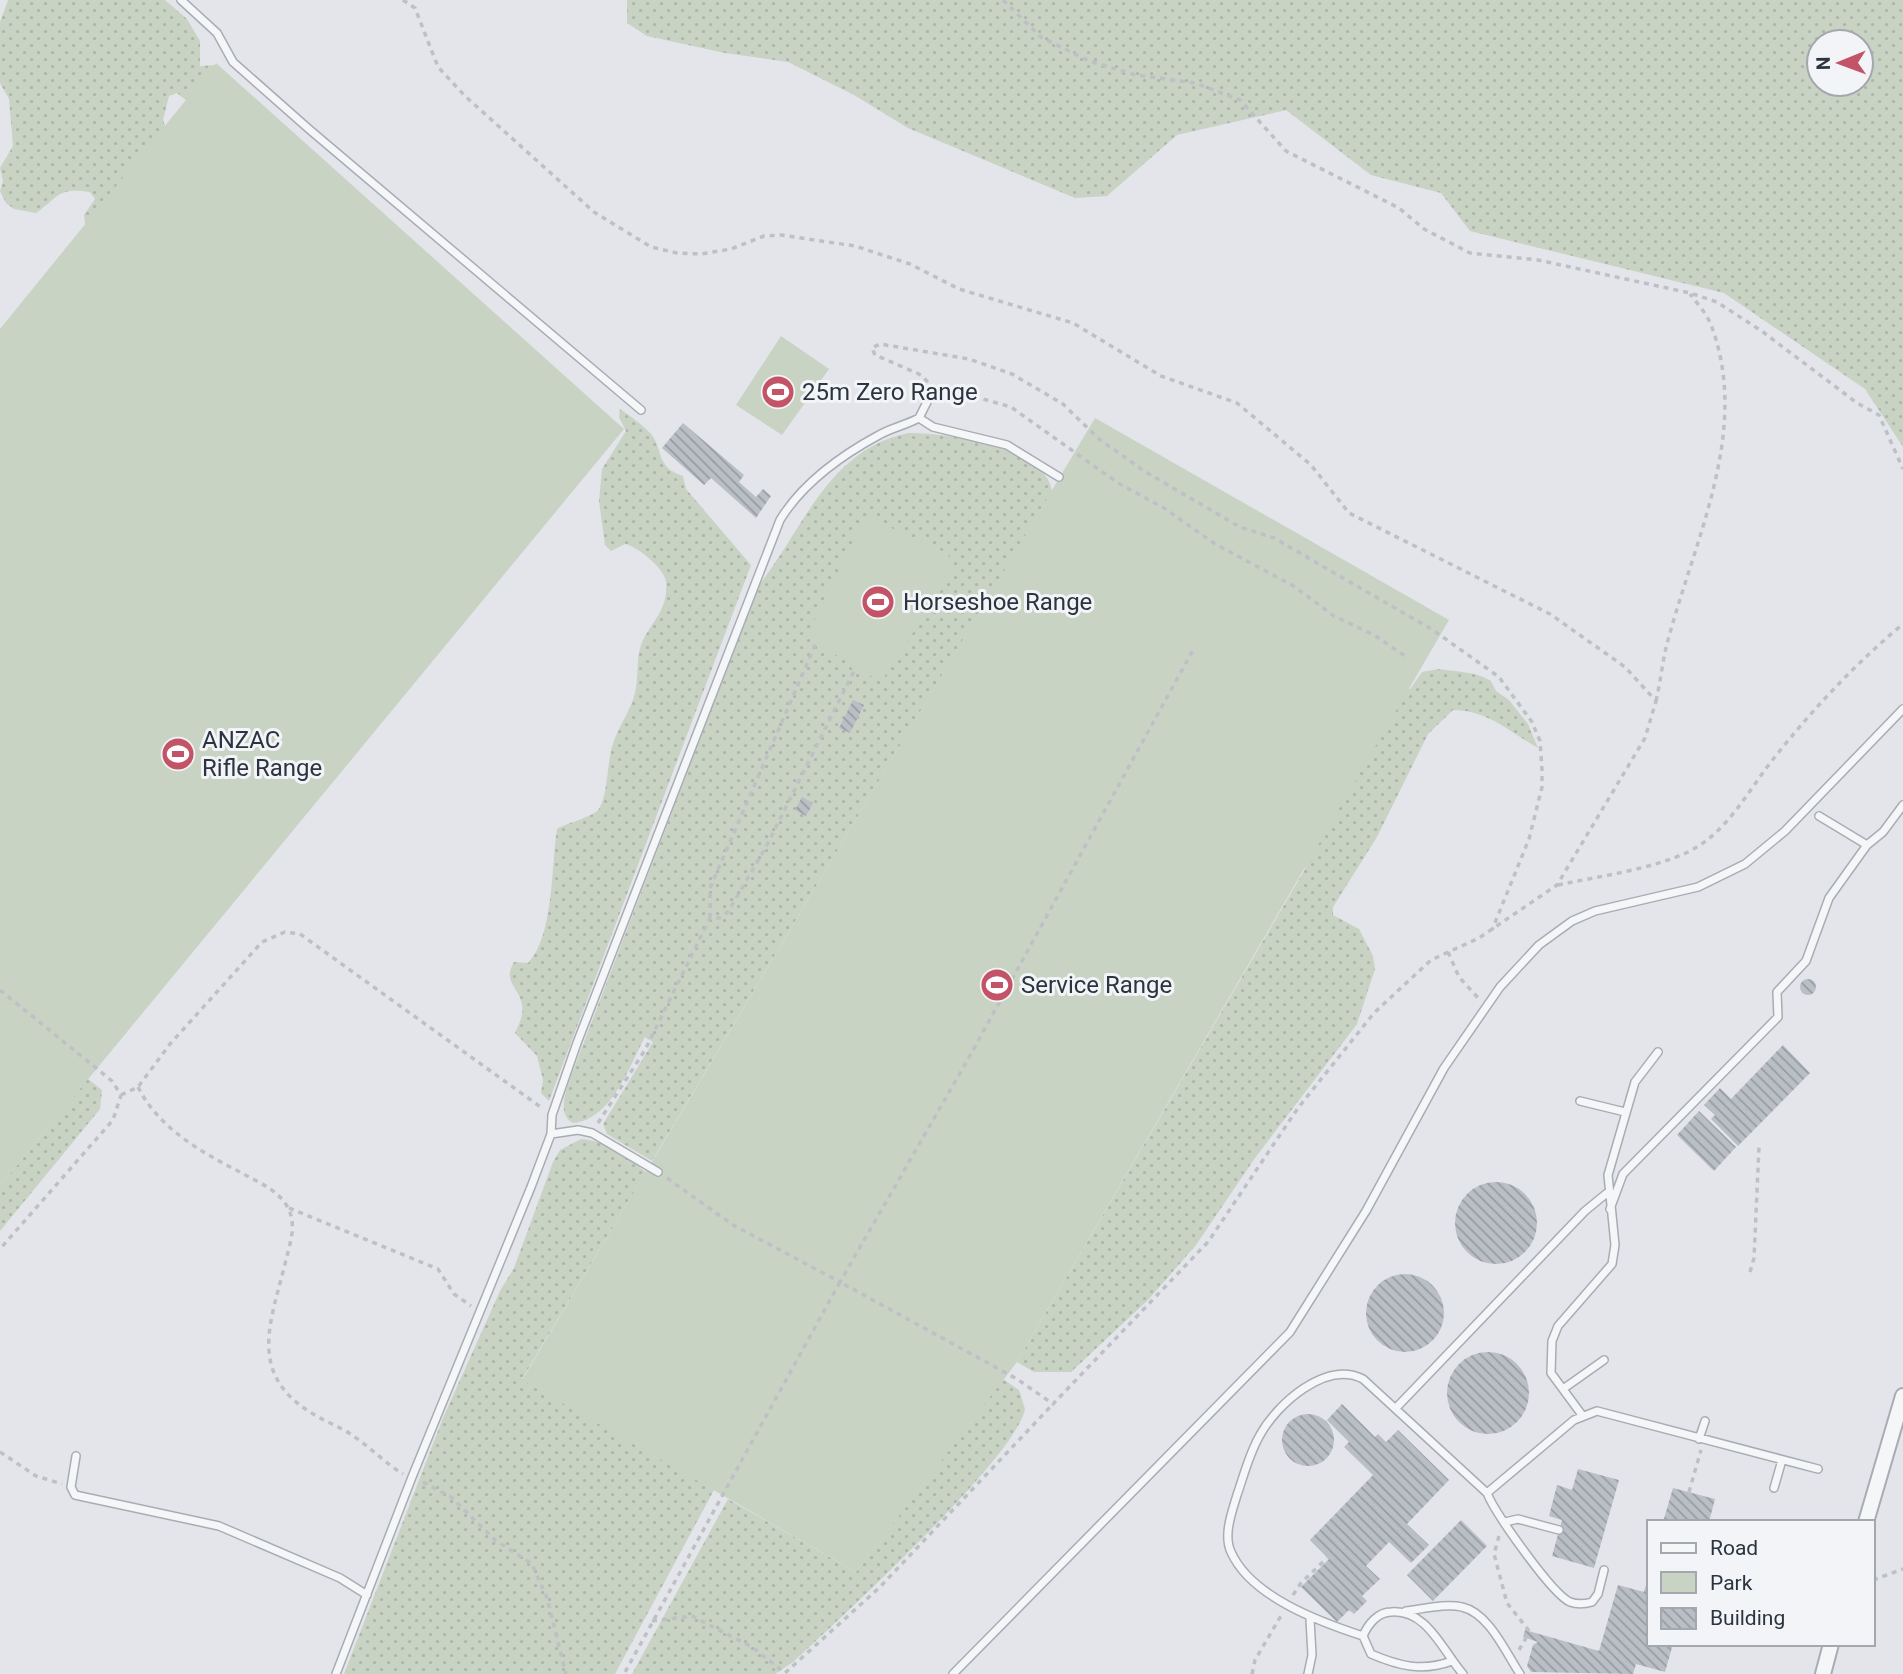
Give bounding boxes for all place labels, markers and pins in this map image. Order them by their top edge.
sports icon: 25m Zero Range [759,373,797,411]
place label: 25m Zero Range [802,378,978,406]
sports icon: Horseshoe Range [859,583,897,621]
place label: Horseshoe Range [903,588,1092,616]
place label: ANZAC Rifle Range [202,726,322,782]
sports icon: ANZAC Rifle Range [159,735,197,773]
sports icon: Service Range [978,966,1016,1004]
place label: Service Range [1021,971,1172,999]

